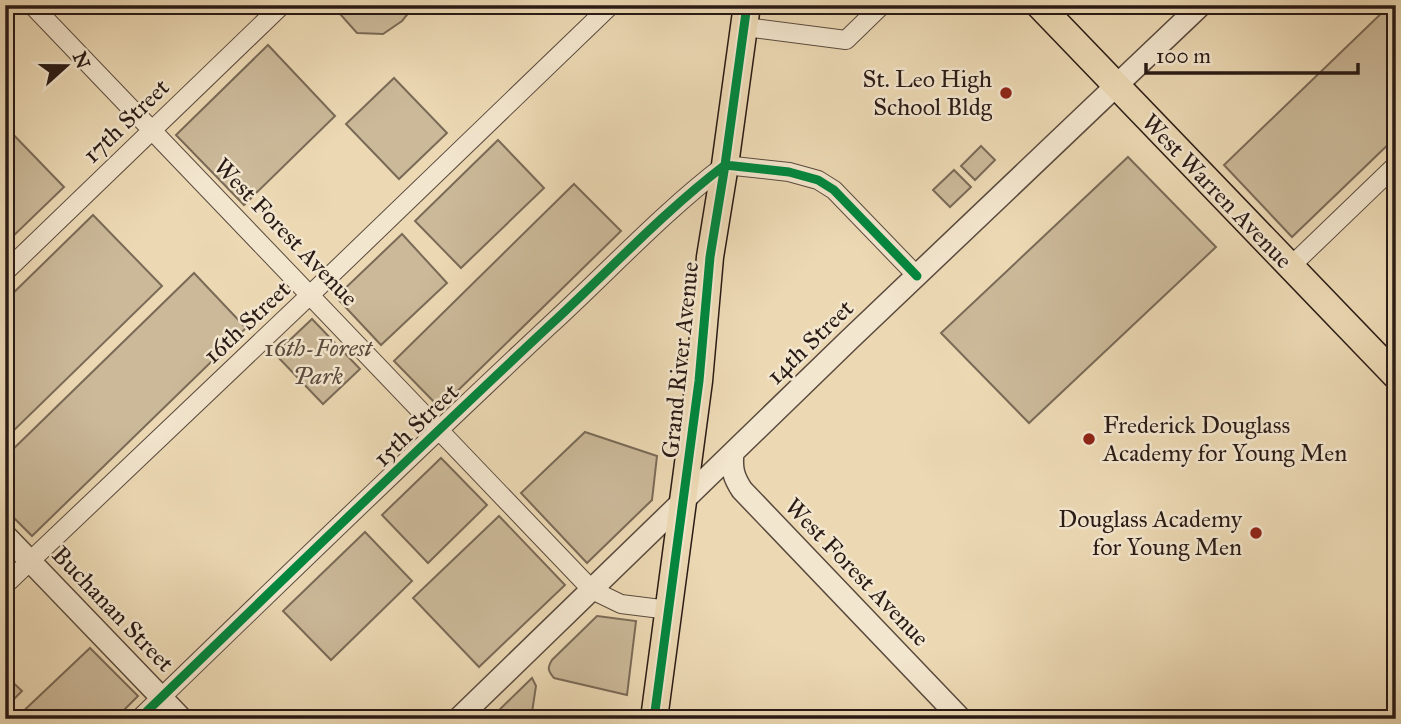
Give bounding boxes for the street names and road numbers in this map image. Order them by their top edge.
street label: 17th Street [76,72,176,170]
street label: West Warren Avenue [1135,107,1299,275]
street label: West Forest Avenue [208,151,364,313]
street label: Grand River Avenue [655,260,705,460]
street label: 16th Street [197,274,297,370]
street label: 14th Street [760,293,860,391]
street label: 15th Street [367,377,465,473]
street label: West Forest Avenue [779,491,935,653]
street label: Buchanan Street [46,540,181,678]

